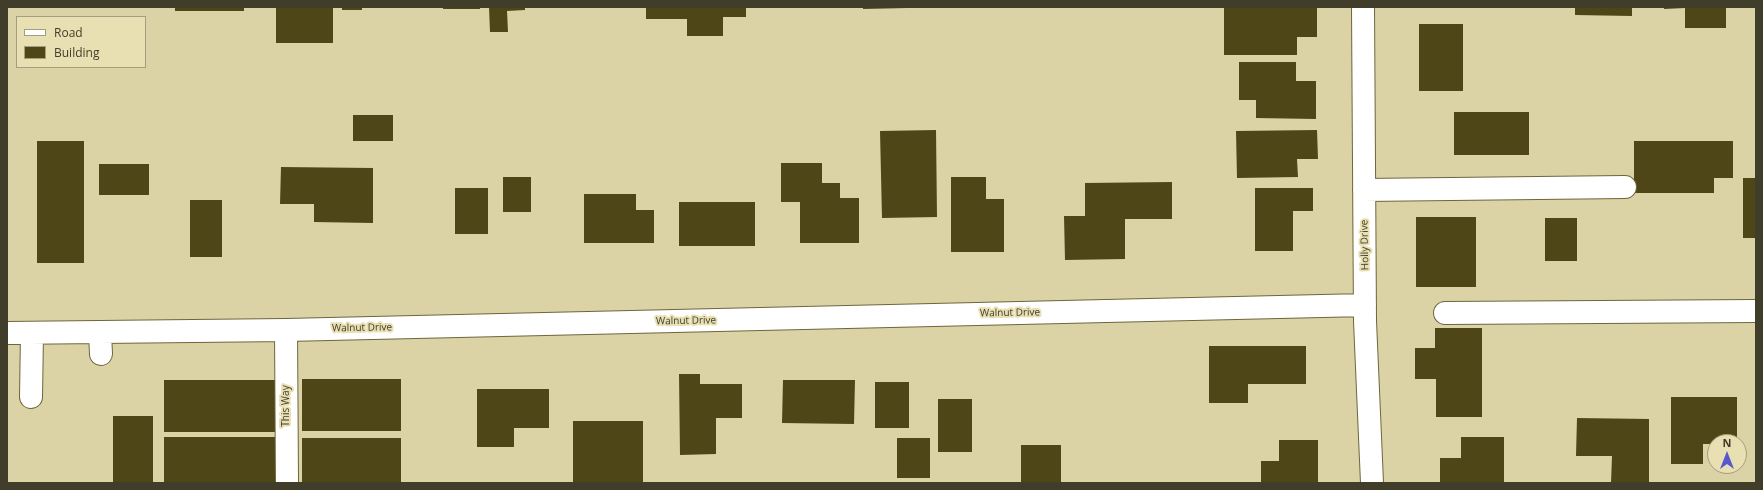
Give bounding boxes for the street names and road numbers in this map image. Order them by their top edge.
street label: Holly Drive [1359,220,1371,270]
street label: Walnut Drive [980,306,1040,320]
street label: Walnut Drive [656,314,716,328]
street label: Walnut Drive [332,321,392,335]
street label: This Way [280,385,292,427]

